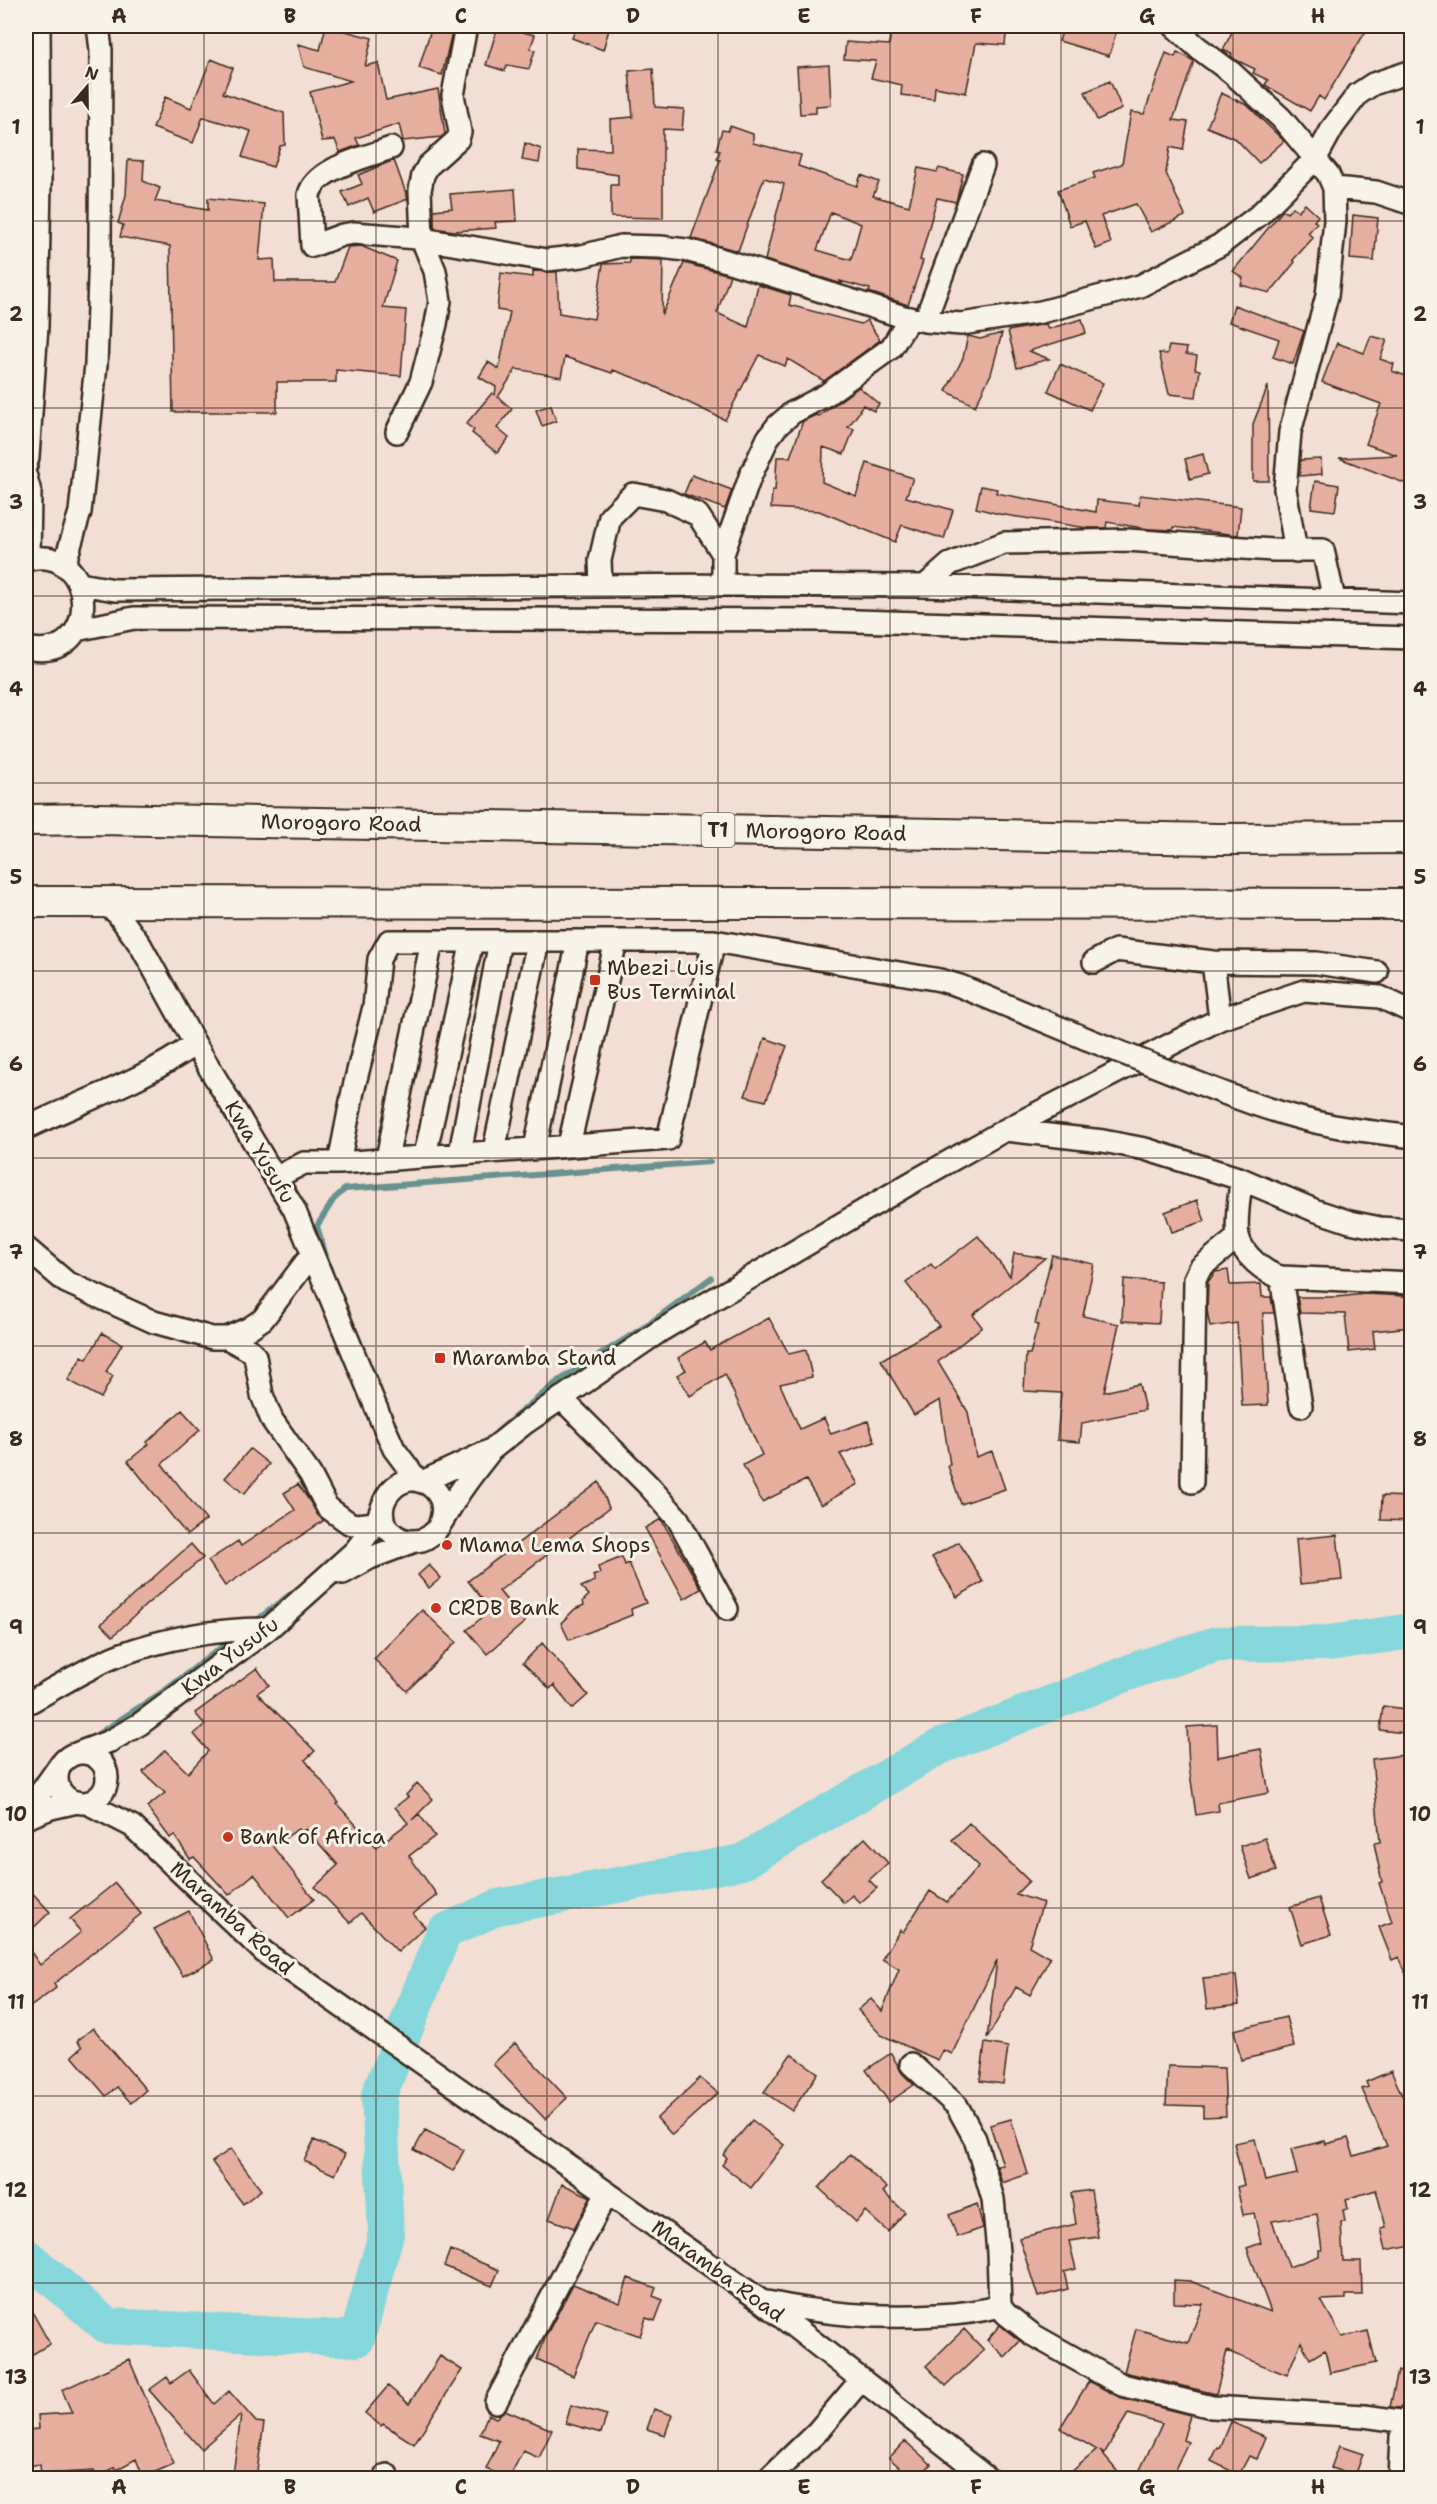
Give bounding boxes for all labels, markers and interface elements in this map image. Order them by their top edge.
text: A [111,3,127,29]
text: B [284,3,296,29]
text: C [455,3,467,29]
text: D [626,3,640,29]
text: E [797,3,811,29]
text: F [970,3,982,29]
text: G [1139,3,1155,29]
text: H [1311,3,1325,29]
north arrow [57,57,117,117]
text: N [82,61,102,85]
text: 1 [11,114,21,140]
text: 1 [1415,114,1425,140]
text: 2 [9,301,23,327]
text: 2 [1413,301,1427,327]
text: 3 [9,489,23,515]
text: 3 [1413,489,1427,515]
text: 4 [9,676,23,702]
text: 4 [1413,676,1427,702]
street label: Morogoro Road [260,808,422,838]
road number: T1 [702,813,734,847]
street label: Morogoro Road [745,817,907,847]
text: 5 [10,864,22,890]
text: 5 [1414,864,1426,890]
place label: Mbezi Luis Bus Terminal [607,954,736,1006]
marker: Mbezi Luis Bus Terminal [588,973,602,987]
text: 6 [9,1051,23,1077]
text: 6 [1413,1051,1427,1077]
street label: Kwa Yusufu [218,1095,302,1209]
text: 7 [9,1239,23,1265]
text: 7 [1413,1239,1427,1265]
place label: Maramba Stand [452,1344,616,1372]
marker: Maramba Stand [433,1351,447,1365]
text: 8 [9,1426,23,1452]
text: 8 [1413,1426,1427,1452]
place label: Mama Lema Shops [459,1531,651,1559]
marker: Mama Lema Shops [440,1538,454,1552]
place label: CRDB Bank [448,1594,560,1622]
marker: CRDB Bank [429,1601,443,1615]
street label: Kwa Yusufu [176,1610,284,1702]
text: 9 [9,1614,23,1640]
text: 9 [1413,1614,1427,1640]
text: 10 [5,1801,27,1827]
text: 10 [1409,1801,1431,1827]
place label: Bank of Africa [240,1823,385,1851]
marker: Bank of Africa [221,1830,235,1844]
street label: Maramba Road [164,1855,300,1981]
text: 11 [7,1989,25,2015]
text: 11 [1411,1989,1429,2015]
text: 12 [5,2177,27,2203]
text: 12 [1409,2177,1431,2203]
street label: Maramba Road [646,2213,790,2329]
text: 13 [5,2364,27,2390]
text: 13 [1409,2364,1431,2390]
text: A [111,2474,127,2500]
text: B [284,2474,296,2500]
text: C [455,2474,467,2500]
text: D [626,2474,640,2500]
text: E [797,2474,811,2500]
text: F [970,2474,982,2500]
text: G [1139,2474,1155,2500]
text: H [1311,2474,1325,2500]

